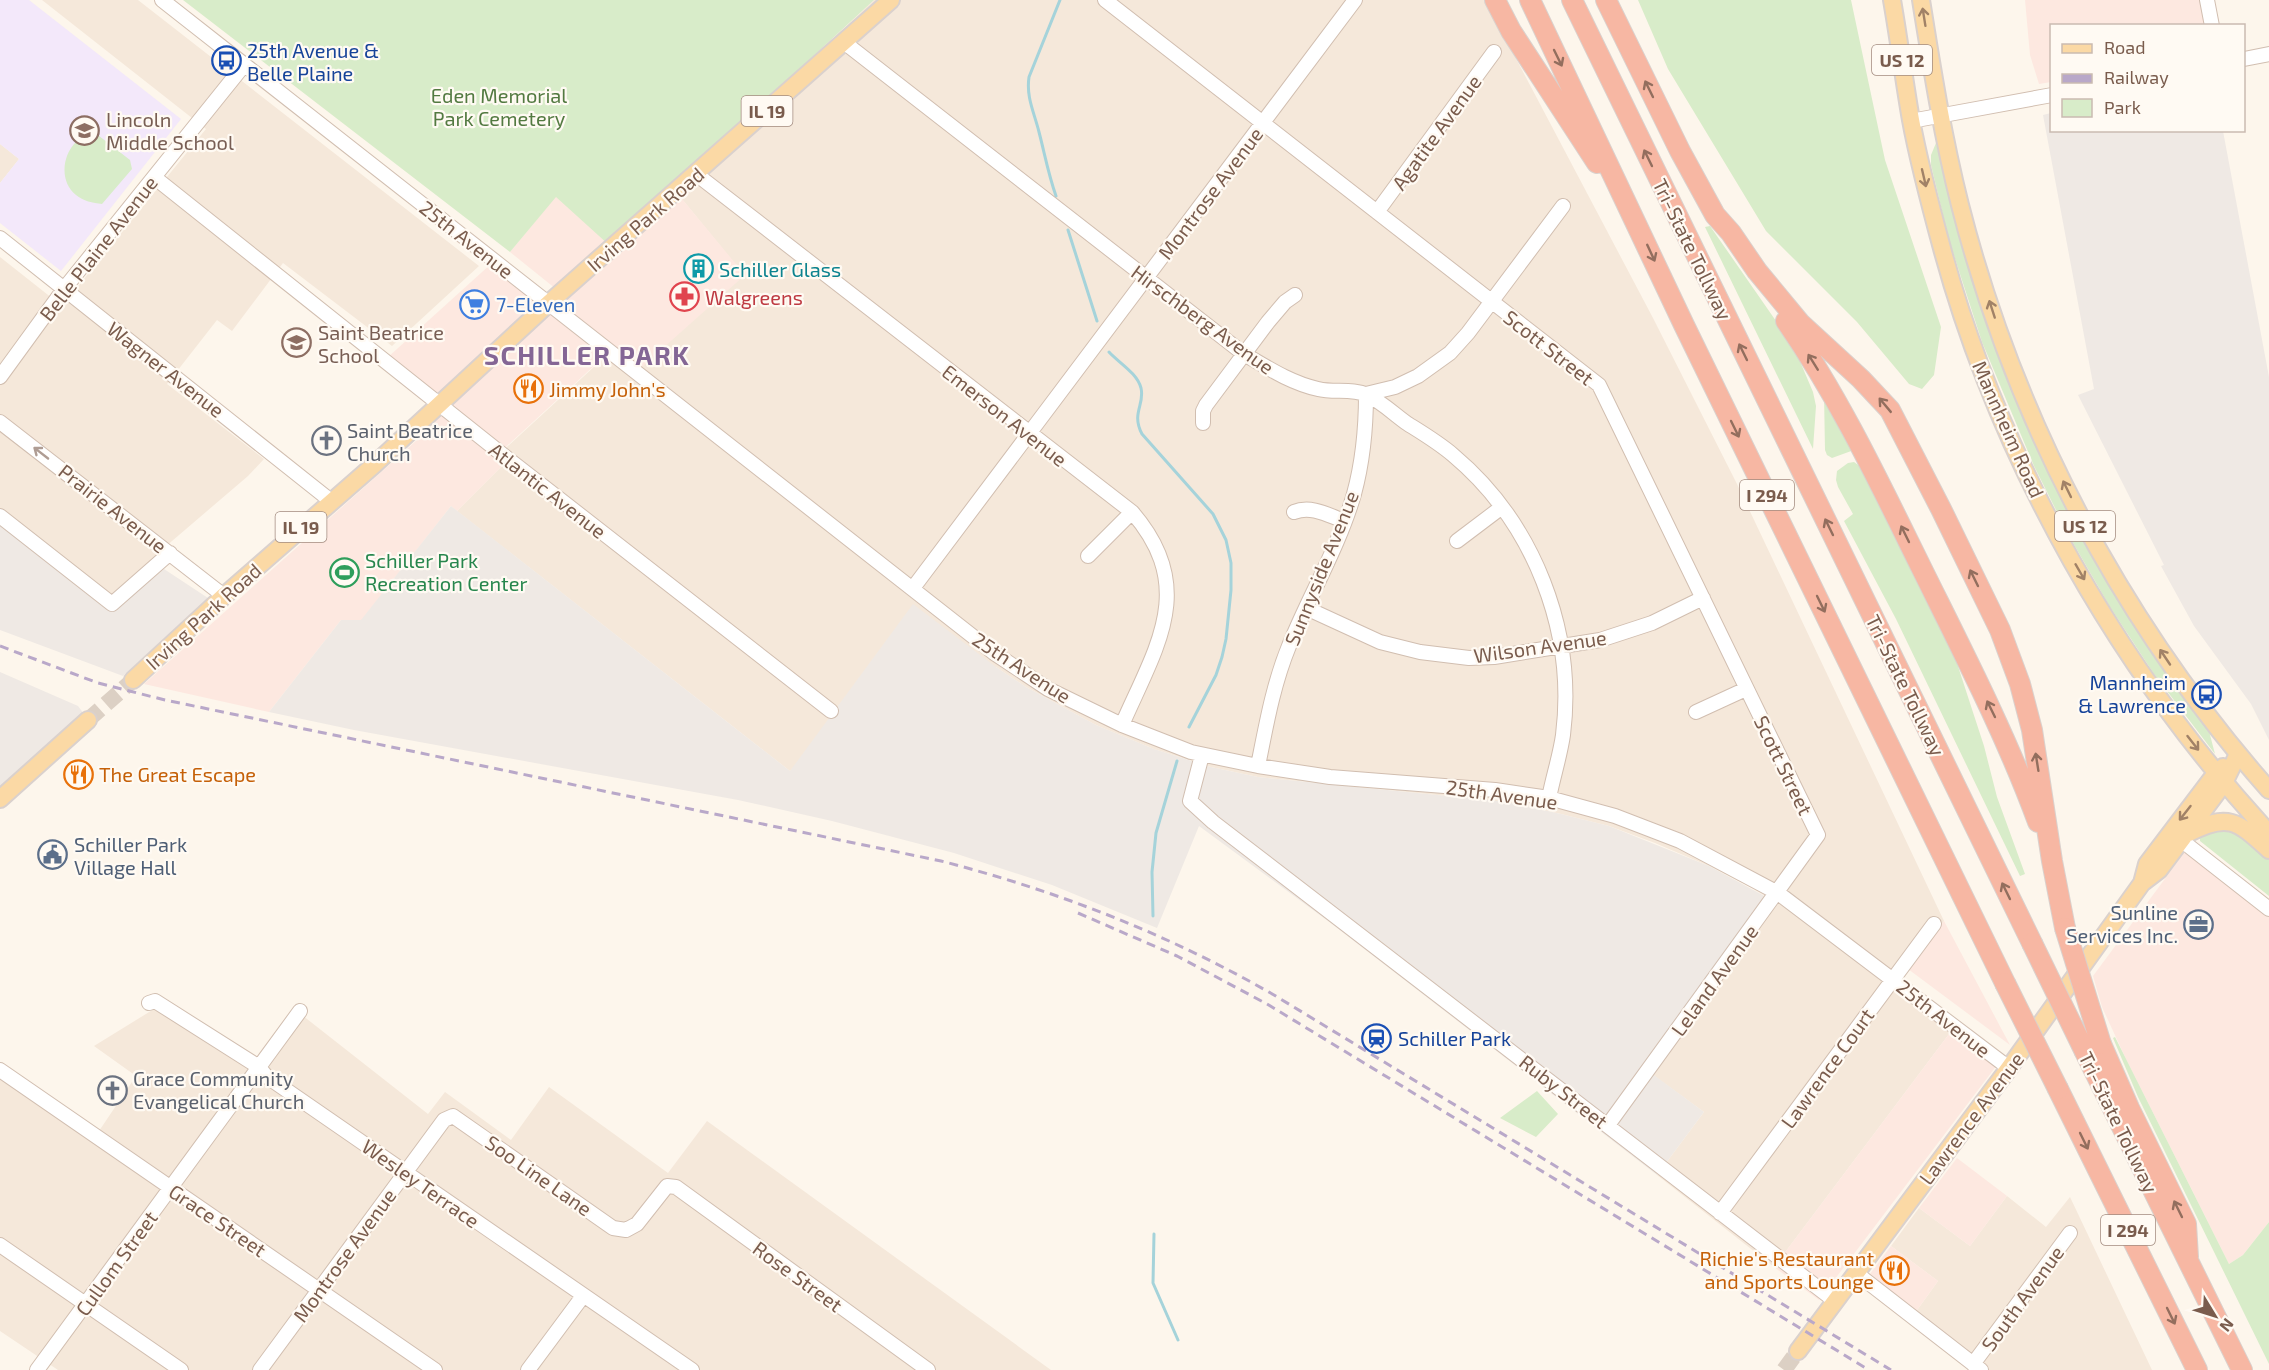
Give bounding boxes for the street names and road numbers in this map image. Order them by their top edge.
road number: US 12 [1872,45,1932,75]
street label: Agatite Avenue [1386,70,1486,194]
road number: IL 19 [742,96,792,126]
street label: Montrose Avenue [1153,122,1267,264]
street label: Irving Park Road [582,162,708,276]
street label: Belle Plaine Avenue [34,171,162,325]
street label: Tri-State Tollway [1648,175,1738,324]
street label: 25th Avenue [415,195,519,283]
street label: Hirschberg Avenue [1127,259,1279,379]
street label: Scott Street [1499,304,1599,390]
street label: Wagner Avenue [103,316,229,422]
street label: Mannheim Road [1968,357,2050,501]
street label: Emerson Avenue [938,359,1072,471]
street label: Atlantic Avenue [485,437,611,543]
street label: Prairie Avenue [54,458,172,558]
road number: I 294 [1740,480,1794,510]
street label: Sunnyside Avenue [1279,487,1363,649]
road number: US 12 [2055,511,2115,541]
road number: IL 19 [276,512,326,542]
street label: Irving Park Road [140,558,266,674]
street label: Tri-State Tollway [1861,611,1951,760]
street label: Wilson Avenue [1472,625,1608,667]
street label: 25th Avenue [968,626,1076,708]
street label: Scott Street [1750,711,1819,819]
street label: 25th Avenue [1445,774,1559,814]
street label: Leland Avenue [1666,920,1762,1040]
street label: 25th Avenue [1892,974,1996,1062]
street label: Lawrence Court [1775,1003,1879,1133]
street label: Lawrence Avenue [1914,1047,2028,1189]
street label: Tri-State Tollway [2074,1048,2164,1197]
street label: Ruby Street [1515,1049,1613,1133]
street label: Soo Line Lane [481,1130,597,1220]
street label: Wesley Terrace [358,1134,484,1232]
street label: Grace Street [165,1179,271,1261]
street label: Montrose Avenue [288,1184,400,1326]
street label: Cullom Street [70,1206,162,1320]
road number: I 294 [2101,1215,2155,1245]
street label: Rose Street [749,1236,848,1317]
street label: South Avenue [1976,1241,2068,1355]

